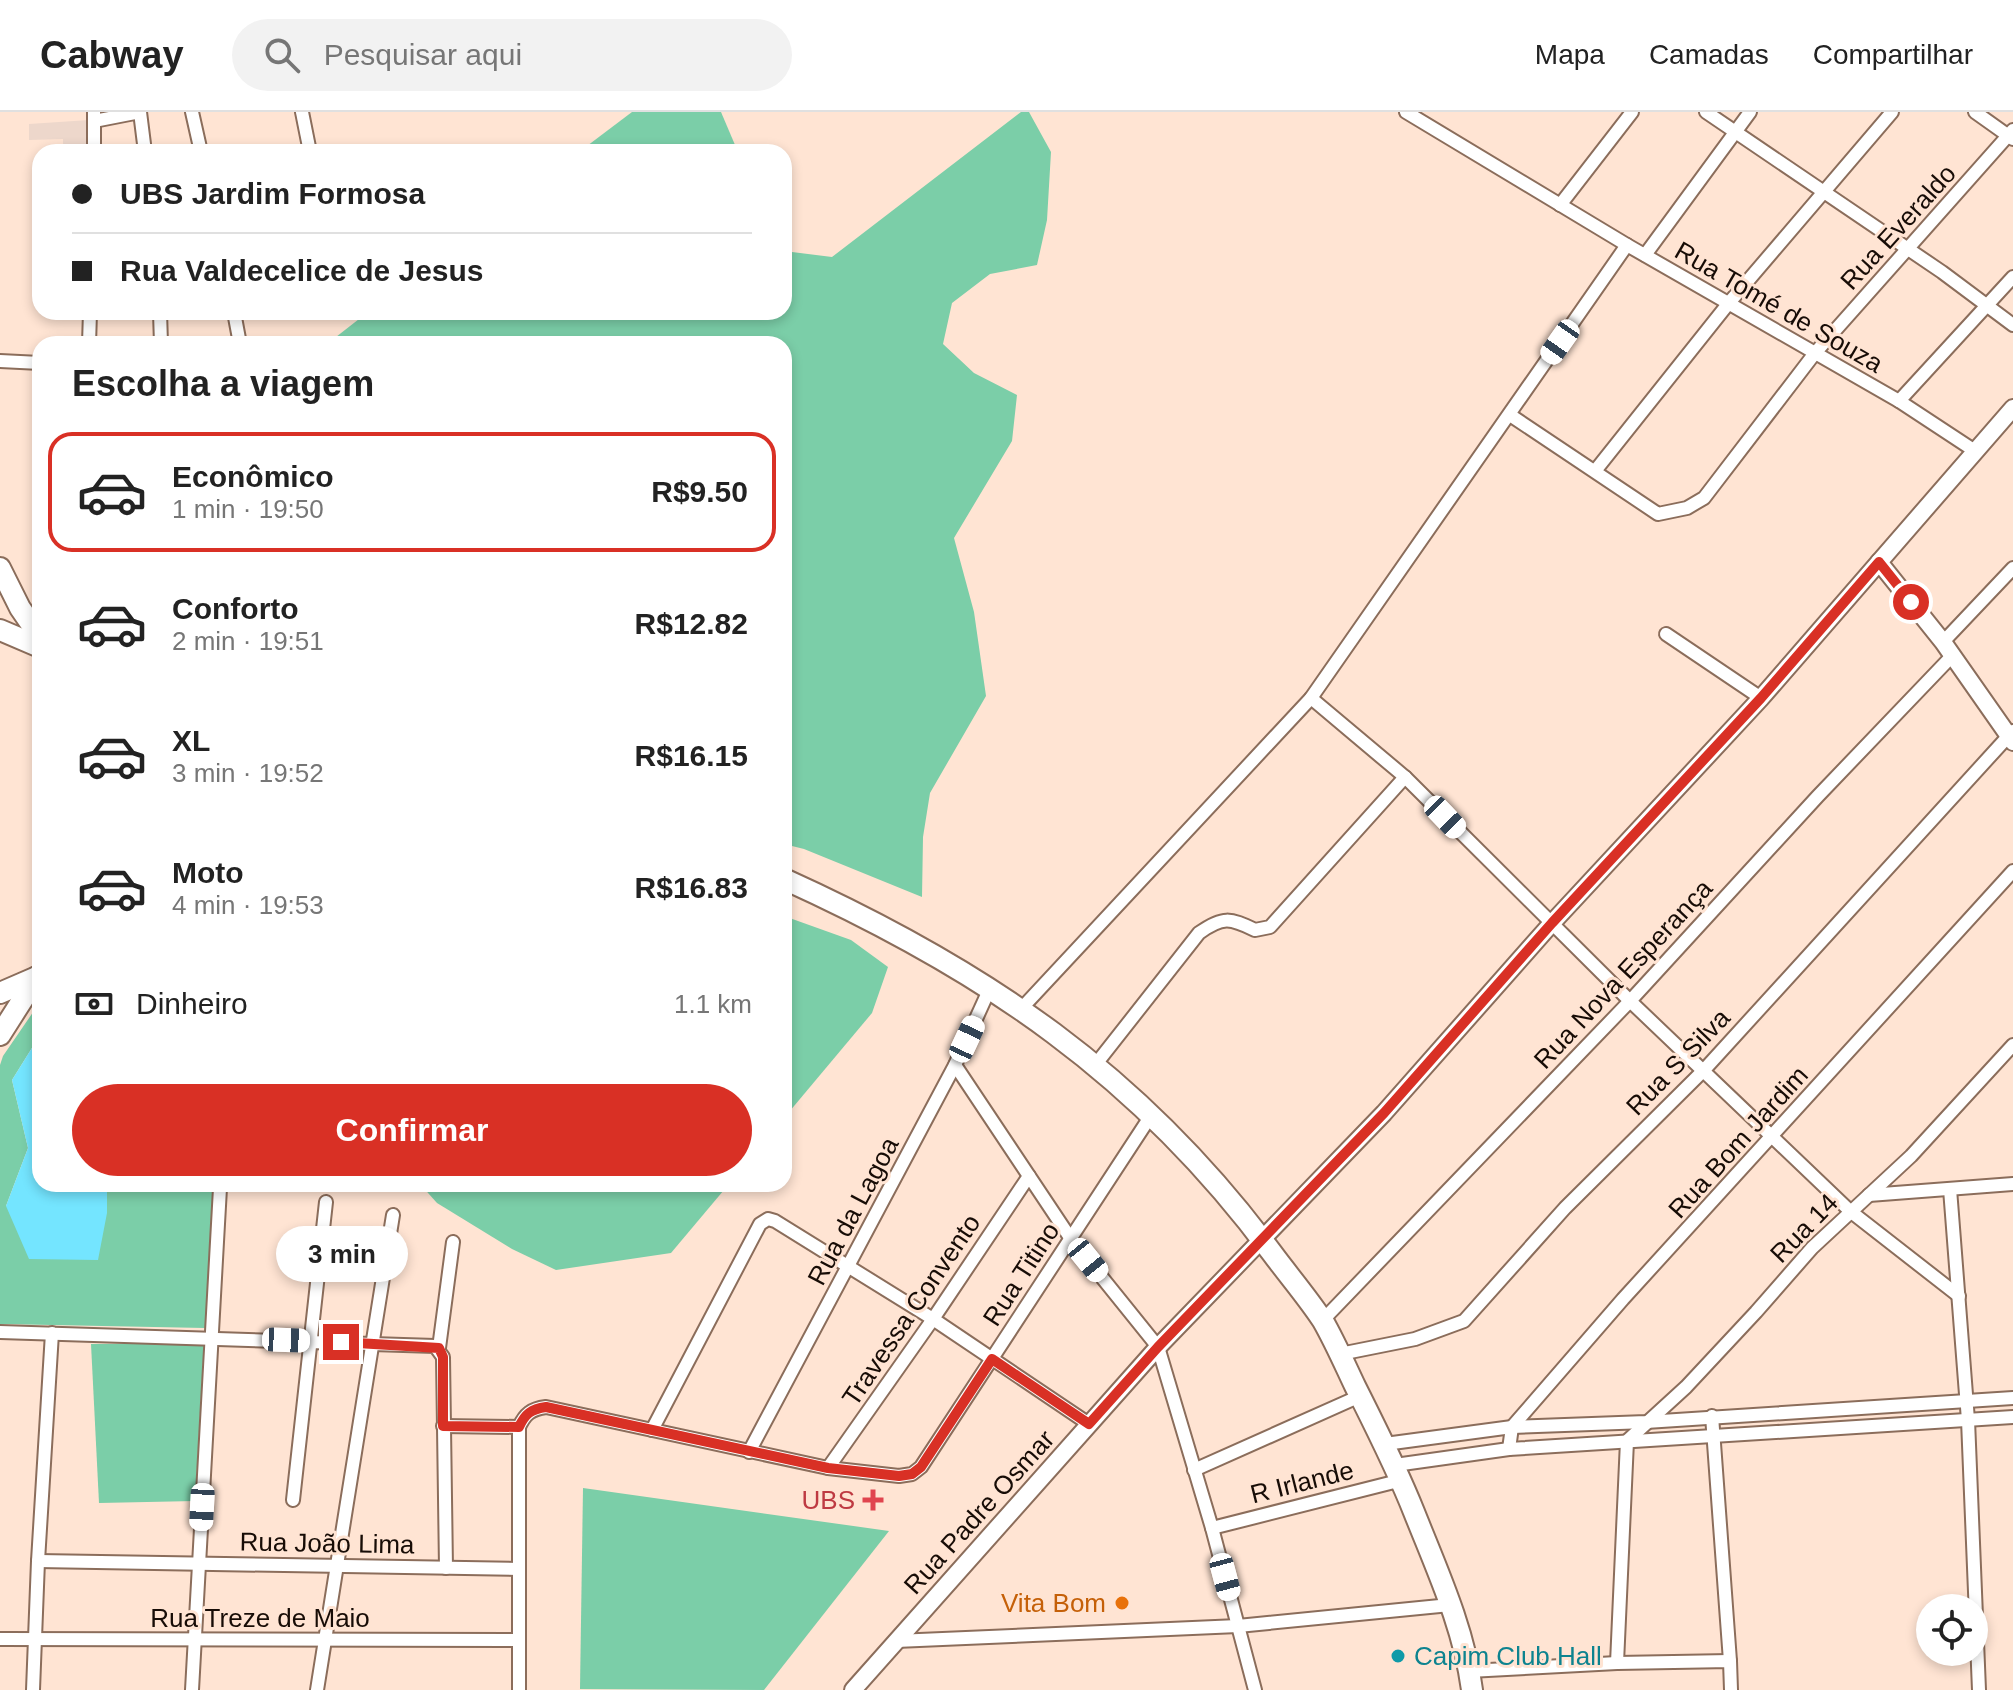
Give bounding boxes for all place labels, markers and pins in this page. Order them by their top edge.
place label: UBS [802,1485,855,1515]
marker: UBS [862,1489,884,1511]
place label: Vita Bom [1001,1588,1106,1618]
marker: Vita Bom [1113,1594,1131,1612]
place label: Capim Club Hall [1414,1641,1602,1671]
marker: Capim Club Hall [1389,1647,1407,1665]

